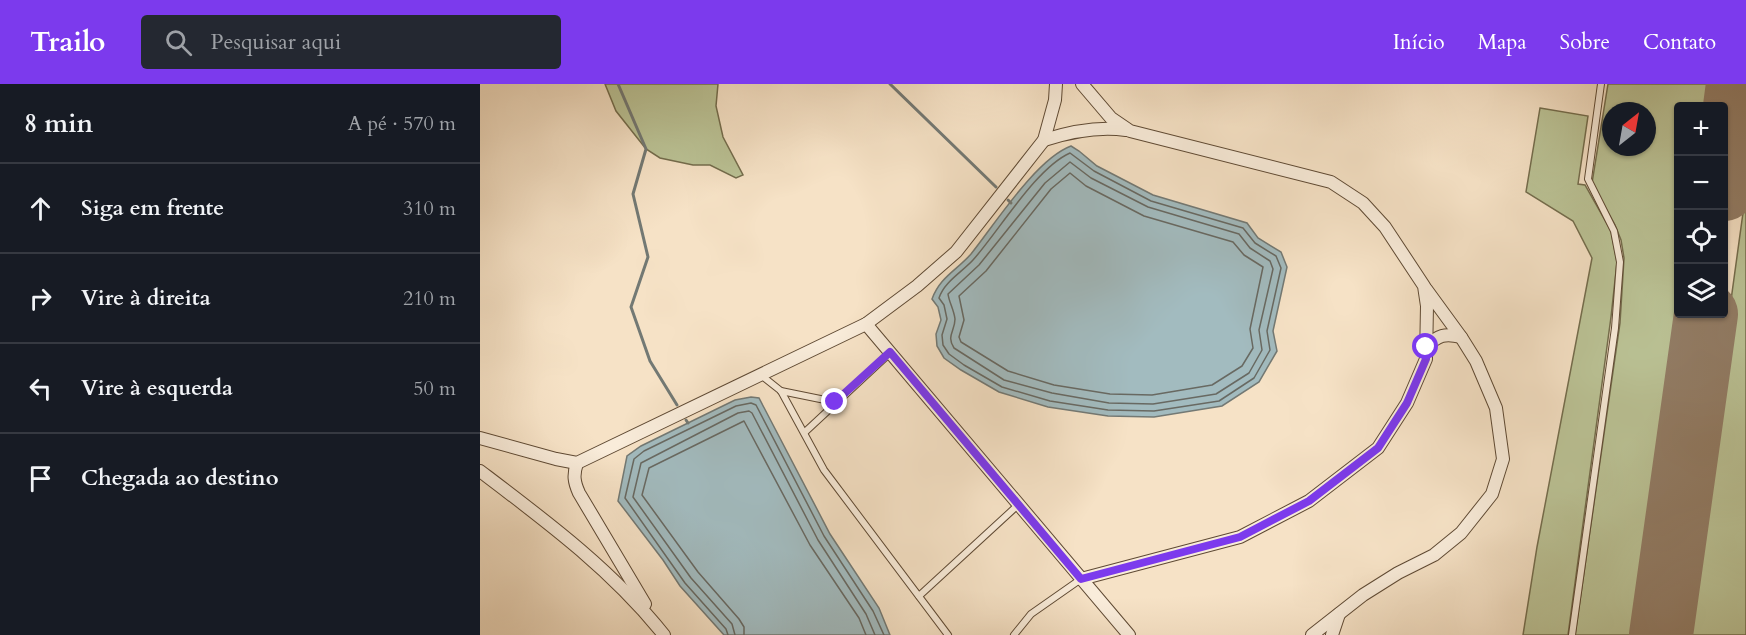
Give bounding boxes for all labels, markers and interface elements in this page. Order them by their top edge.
search box [141,15,561,69]
text: Trailo [30,23,105,61]
icon: search [162,26,195,59]
text: Pesquisar aqui [210,27,341,57]
text: Início [1393,28,1445,57]
text: Mapa [1478,28,1527,57]
text: Sobre [1560,28,1610,57]
text: Contato [1643,28,1716,57]
north arrow [1602,102,1656,156]
map controls [1674,102,1728,318]
button: + [1674,102,1728,156]
text: 8 min [24,106,93,141]
text: A pé · 570 m [348,110,456,137]
button: − [1674,156,1728,210]
icon: ahead [24,192,57,225]
text: Siga em frente [81,193,224,223]
text: 310 m [403,195,456,222]
button: locate [1674,210,1728,264]
button: layers [1674,264,1728,318]
icon: right [24,282,57,315]
text: Vire à direita [81,283,211,313]
text: 210 m [403,285,456,312]
route start [1412,333,1438,359]
icon: left [24,372,57,405]
text: Vire à esquerda [81,373,233,403]
text: 50 m [413,375,456,402]
route end [821,388,847,414]
icon: arrive [24,462,57,495]
text: Chegada ao destino [81,463,279,493]

